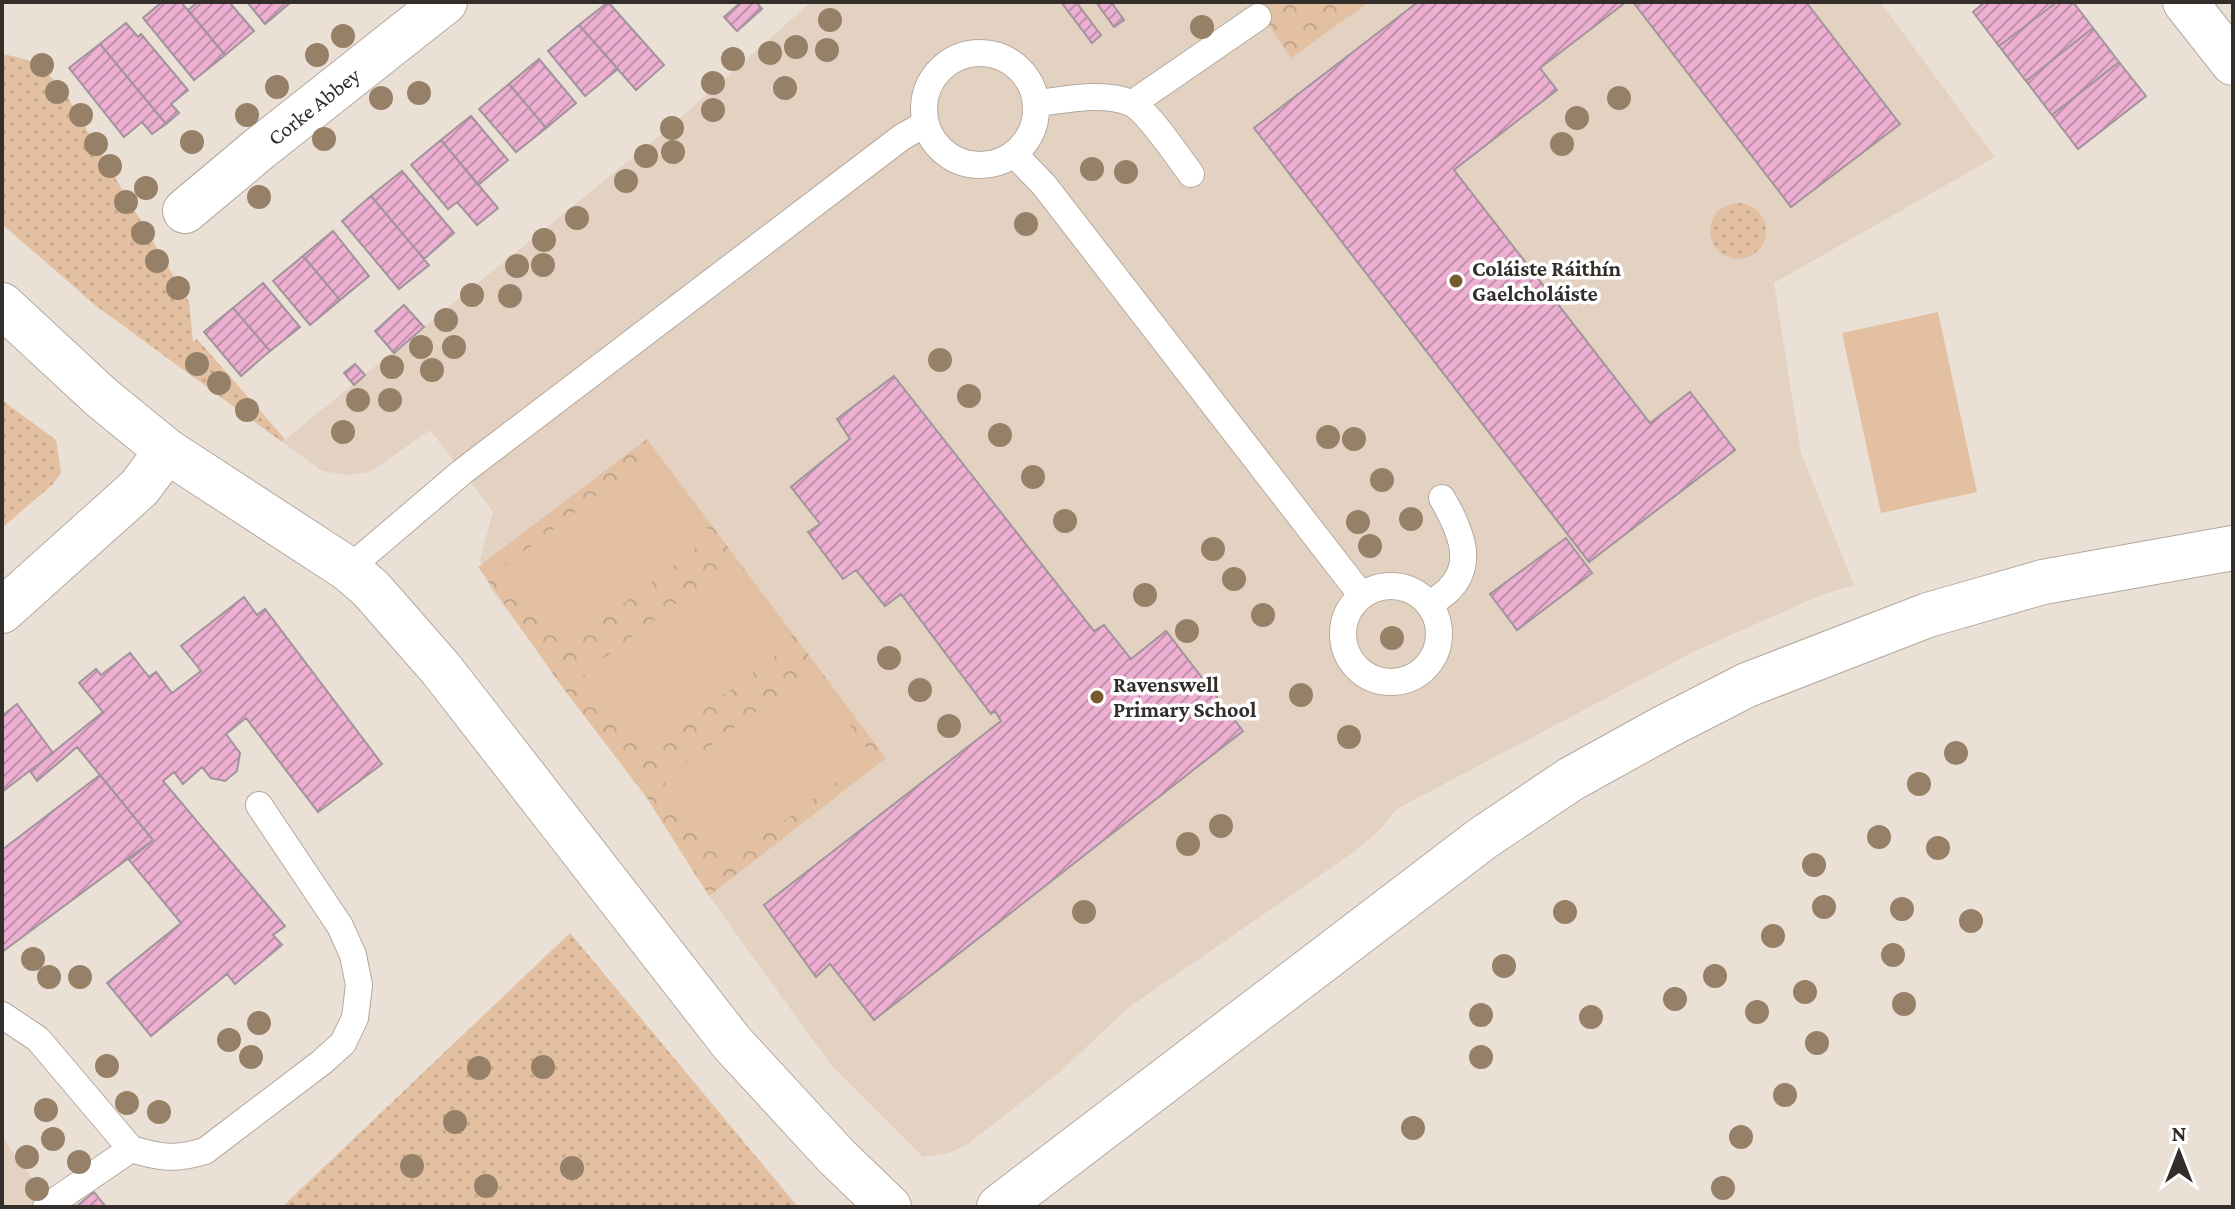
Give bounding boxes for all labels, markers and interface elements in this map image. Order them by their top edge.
street label: Corke Abbey [263,62,366,150]
place label: Coláiste Ráithín Gaelcholáiste [1472,256,1622,306]
marker: Coláiste Ráithín Gaelcholáiste [1447,272,1465,290]
place label: Ravenswell Primary School [1113,672,1257,722]
marker: Ravenswell Primary School [1088,688,1106,706]
north arrow [2139,1113,2219,1193]
text: N [2172,1121,2187,1146]

